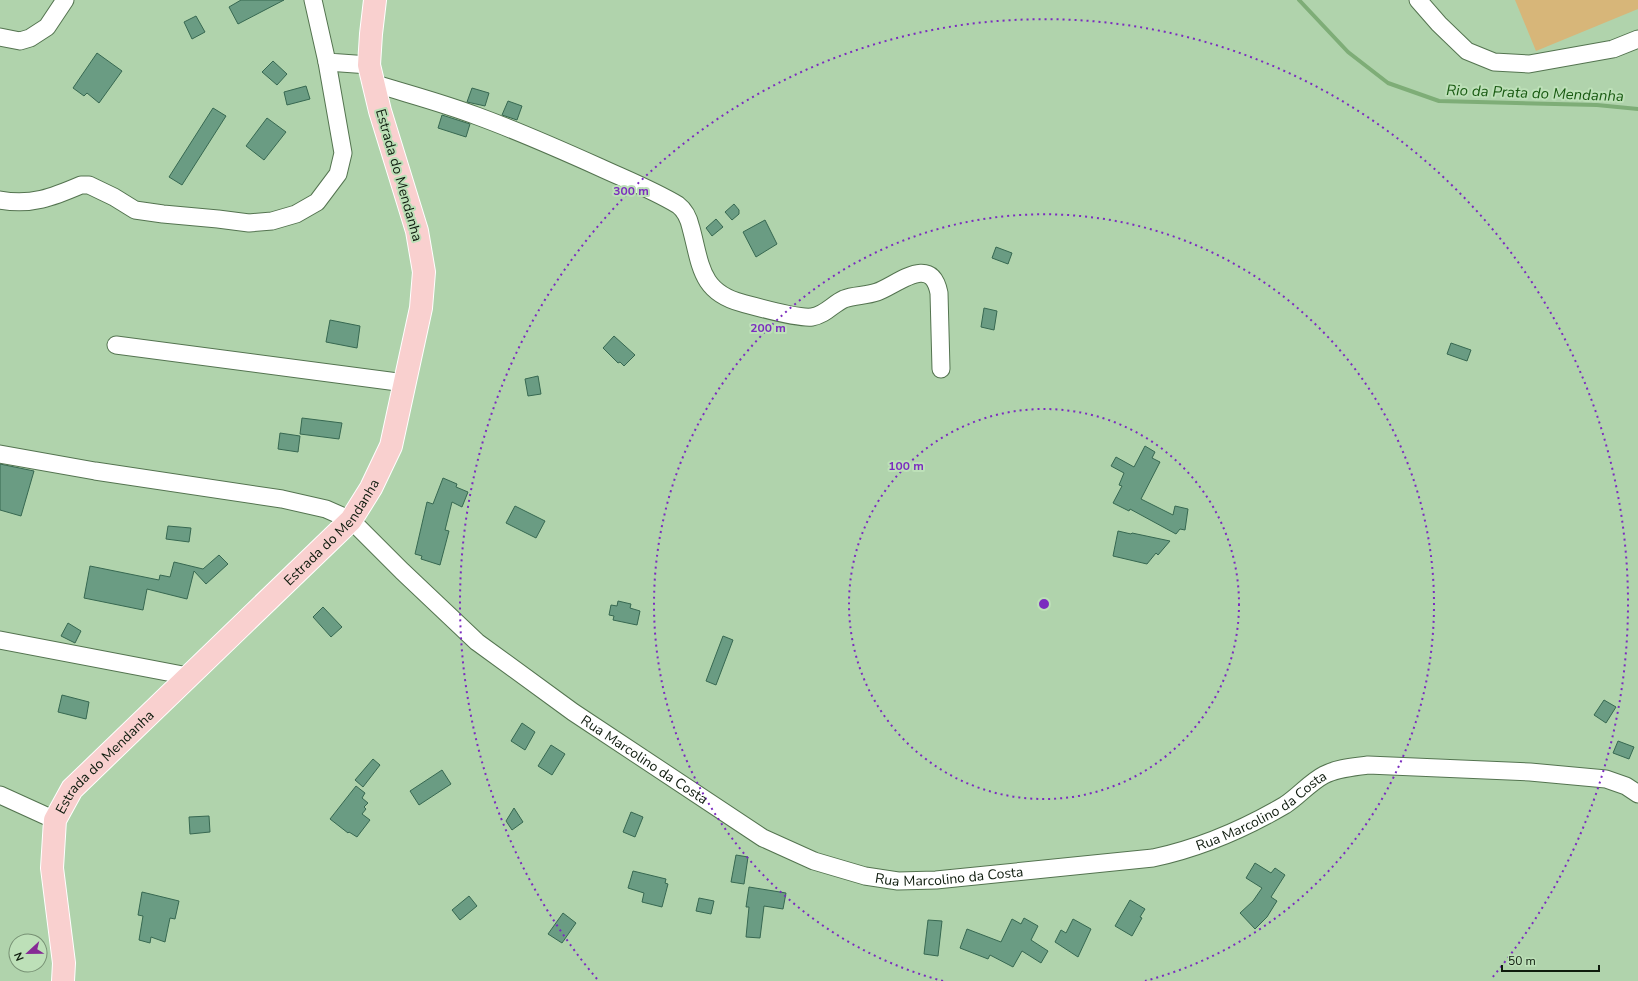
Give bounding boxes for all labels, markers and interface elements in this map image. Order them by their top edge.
water label: Rio da Prata do Mendanha [1446,80,1624,106]
street label: Estrada do Mendanha [371,107,427,243]
text: 300 m [613,183,649,199]
text: 200 m [750,320,786,336]
text: 100 m [888,458,924,474]
street label: Estrada do Mendanha [279,476,383,590]
centre of rings [1037,597,1051,611]
street label: Estrada do Mendanha [51,706,158,817]
street label: Rua Marcolino da Costa [577,710,712,808]
street label: Rua Marcolino da Costa [1193,766,1330,855]
street label: Rua Marcolino da Costa [874,862,1024,891]
north arrow [8,933,48,973]
scale bar [1502,947,1599,973]
text: N [11,950,28,963]
text: 50 m [1508,953,1536,969]

